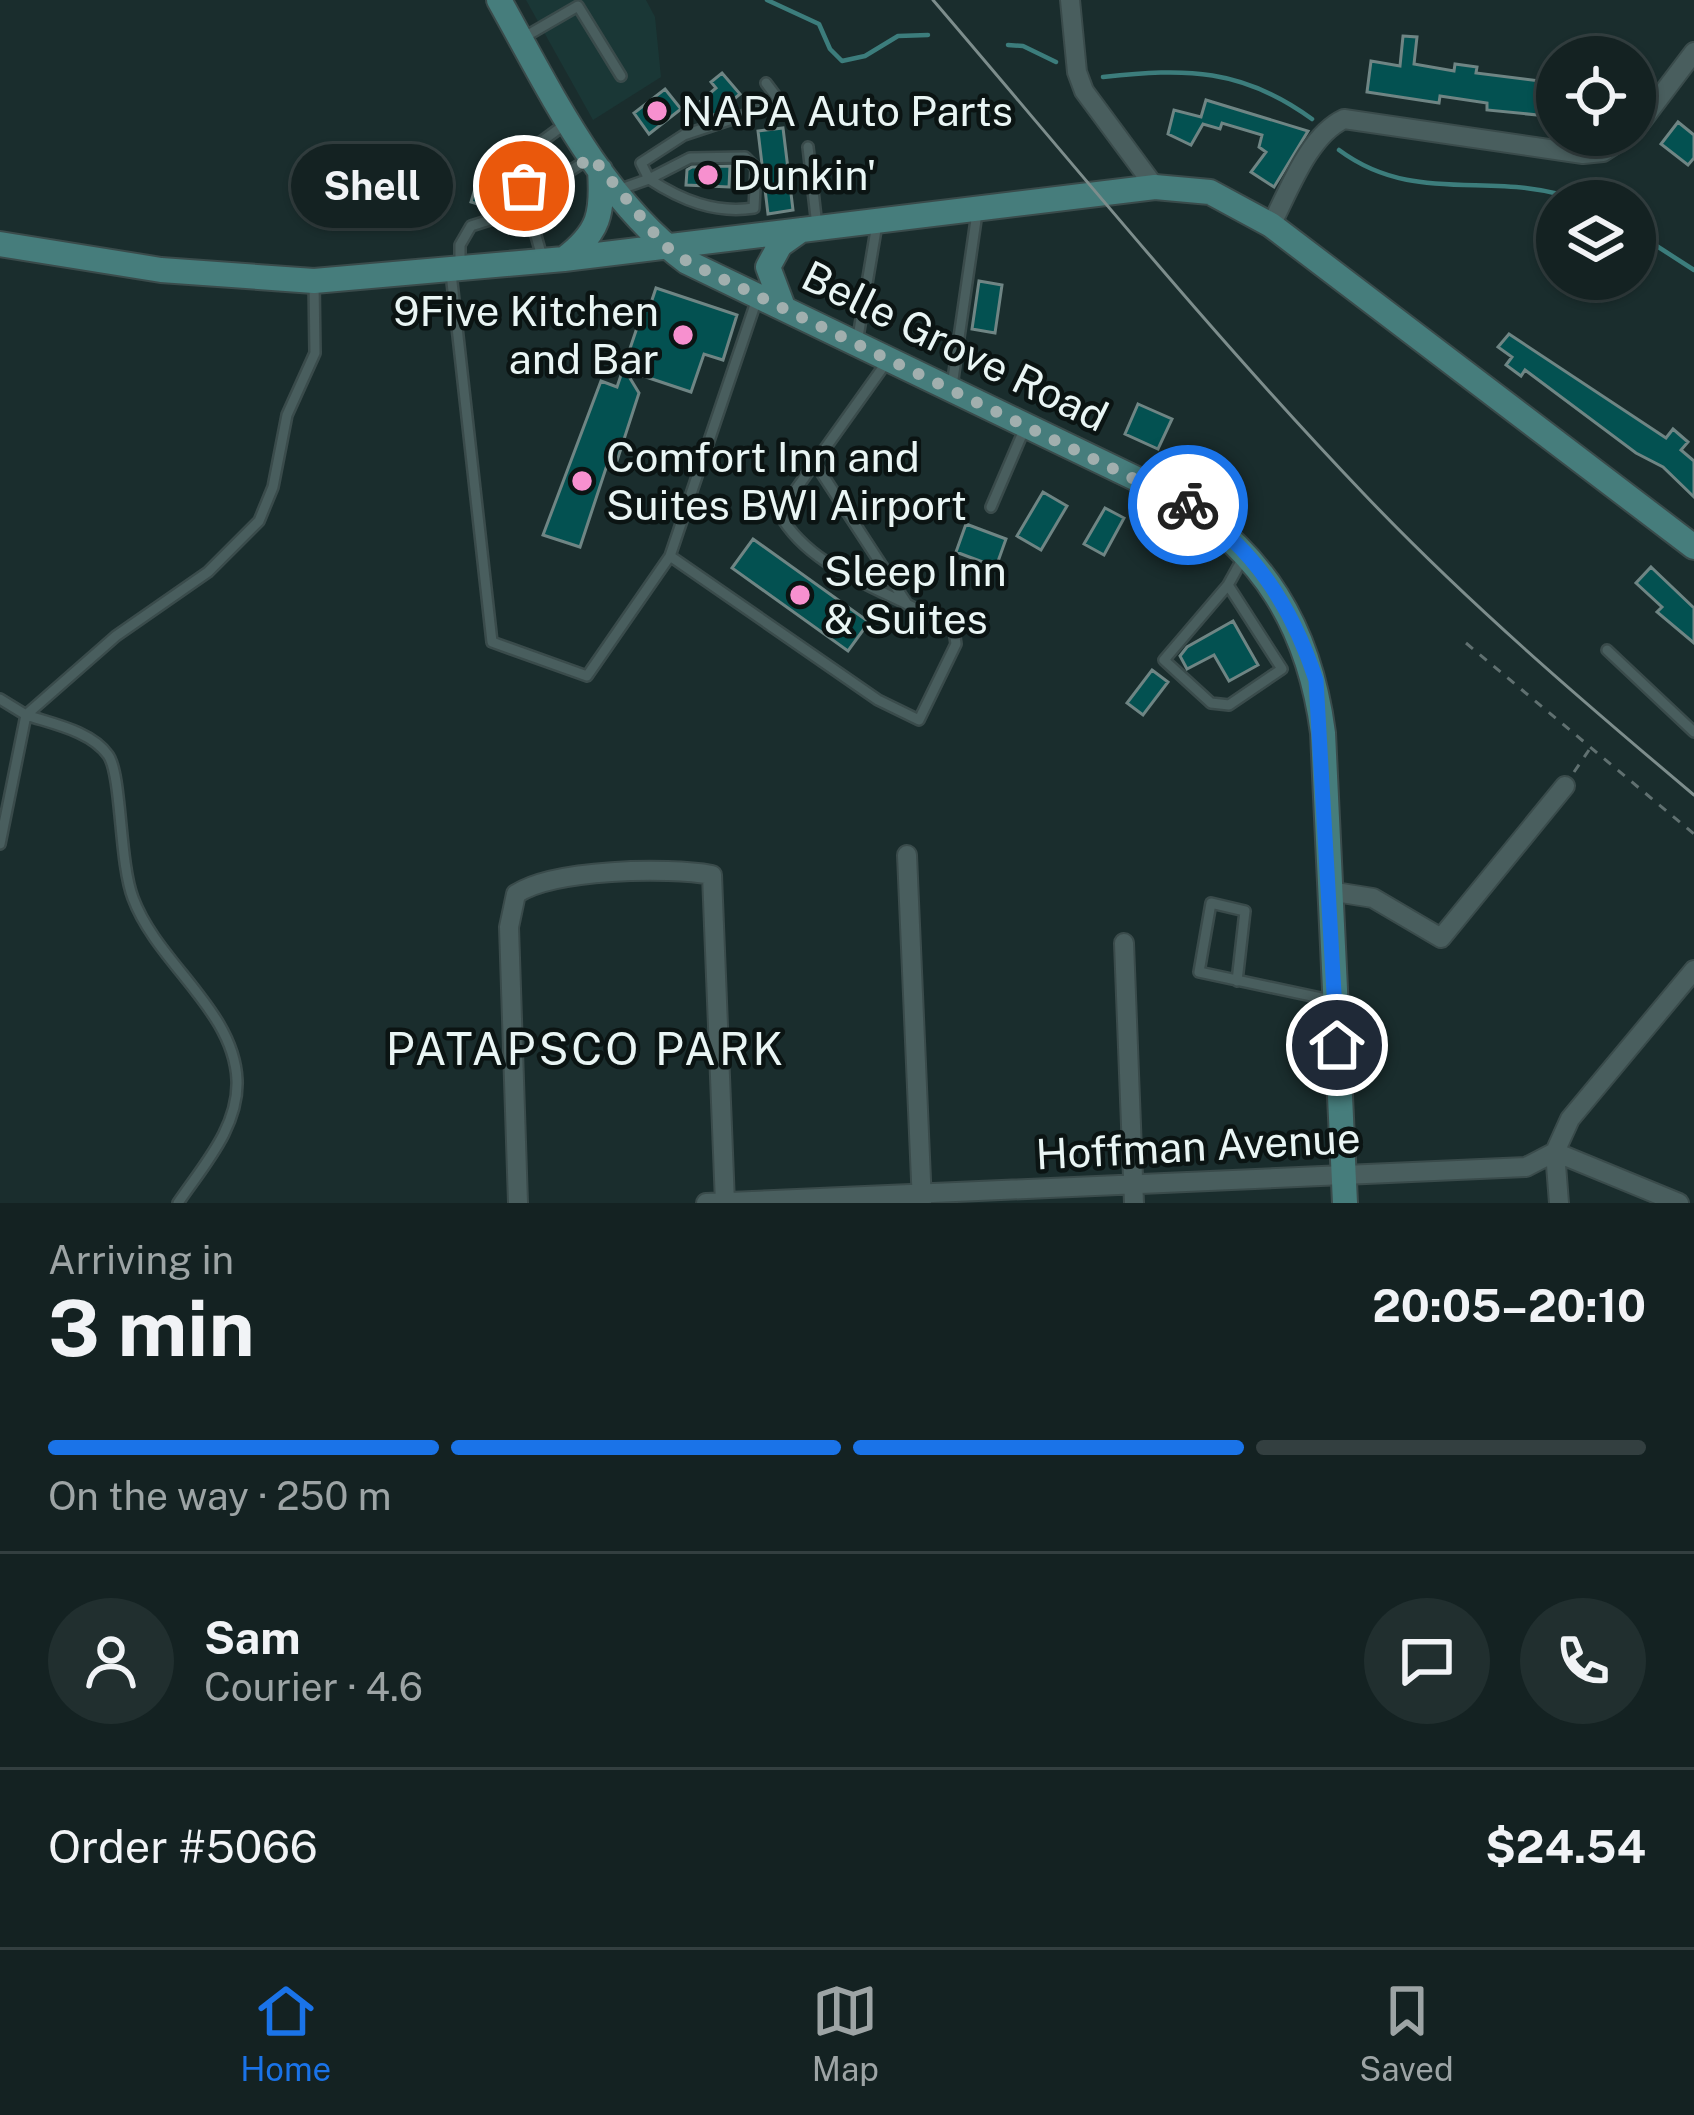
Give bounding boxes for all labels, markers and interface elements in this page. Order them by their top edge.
map controls [1536,36,1656,300]
button: locate [1536,36,1656,156]
place label: NAPA Auto Parts [681,86,1013,135]
marker: NAPA Auto Parts [644,98,670,124]
pin [473,135,575,237]
callout: Shell [290,144,452,228]
place label: Dunkin' [732,150,877,199]
icon: bag [491,153,557,219]
marker: Dunkin' [695,162,721,188]
text: Shell [323,163,421,209]
button: layers [1536,180,1656,300]
street label: Belle Grove Road [794,250,1116,441]
place label: 9Five Kitchen and Bar [393,286,659,383]
marker: 9Five Kitchen and Bar [670,322,696,348]
place label: Comfort Inn and Suites BWI Airport [606,432,967,529]
courier [1128,445,1248,565]
marker: Comfort Inn and Suites BWI Airport [569,468,595,494]
icon: bike [1155,472,1221,538]
place label: Sleep Inn & Suites [824,546,1007,643]
marker: Sleep Inn & Suites [787,582,813,608]
pin [1286,994,1388,1096]
icon: home [1304,1012,1370,1078]
district label: PATAPSCO PARK [386,1022,786,1075]
street label: Hoffman Avenue [1034,1113,1362,1178]
text: Arriving in [48,1237,234,1283]
text: 20:05–20:10 [1372,1279,1646,1332]
text: 3 min [48,1282,255,1374]
text: On the way · 250 m [48,1473,392,1519]
button: person [48,1598,174,1724]
button: chat [1364,1598,1490,1724]
button: phone [1520,1598,1646,1724]
text: Sam [204,1611,301,1664]
text: Courier · 4.6 [204,1664,423,1710]
text: Order #5066 [48,1820,318,1873]
text: $24.54 [1485,1820,1646,1873]
tab: Home [240,1978,331,2088]
tab: Map [812,1978,879,2088]
tab: Saved [1359,1978,1454,2088]

